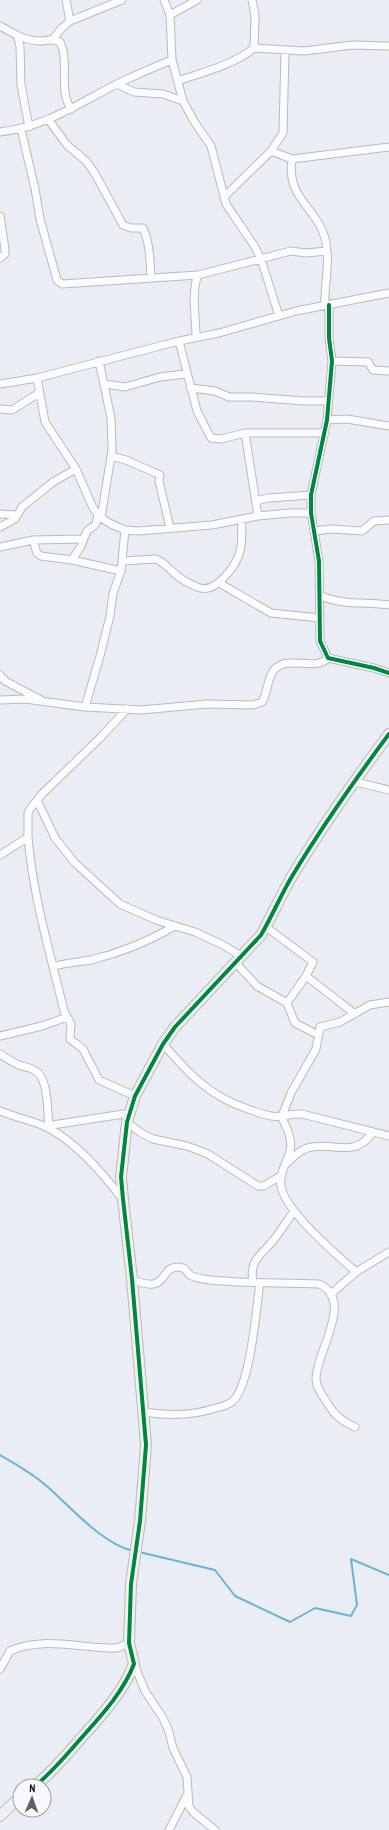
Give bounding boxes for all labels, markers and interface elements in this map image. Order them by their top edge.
north arrow [12,1778,52,1818]
text: N [29,1781,36,1795]

